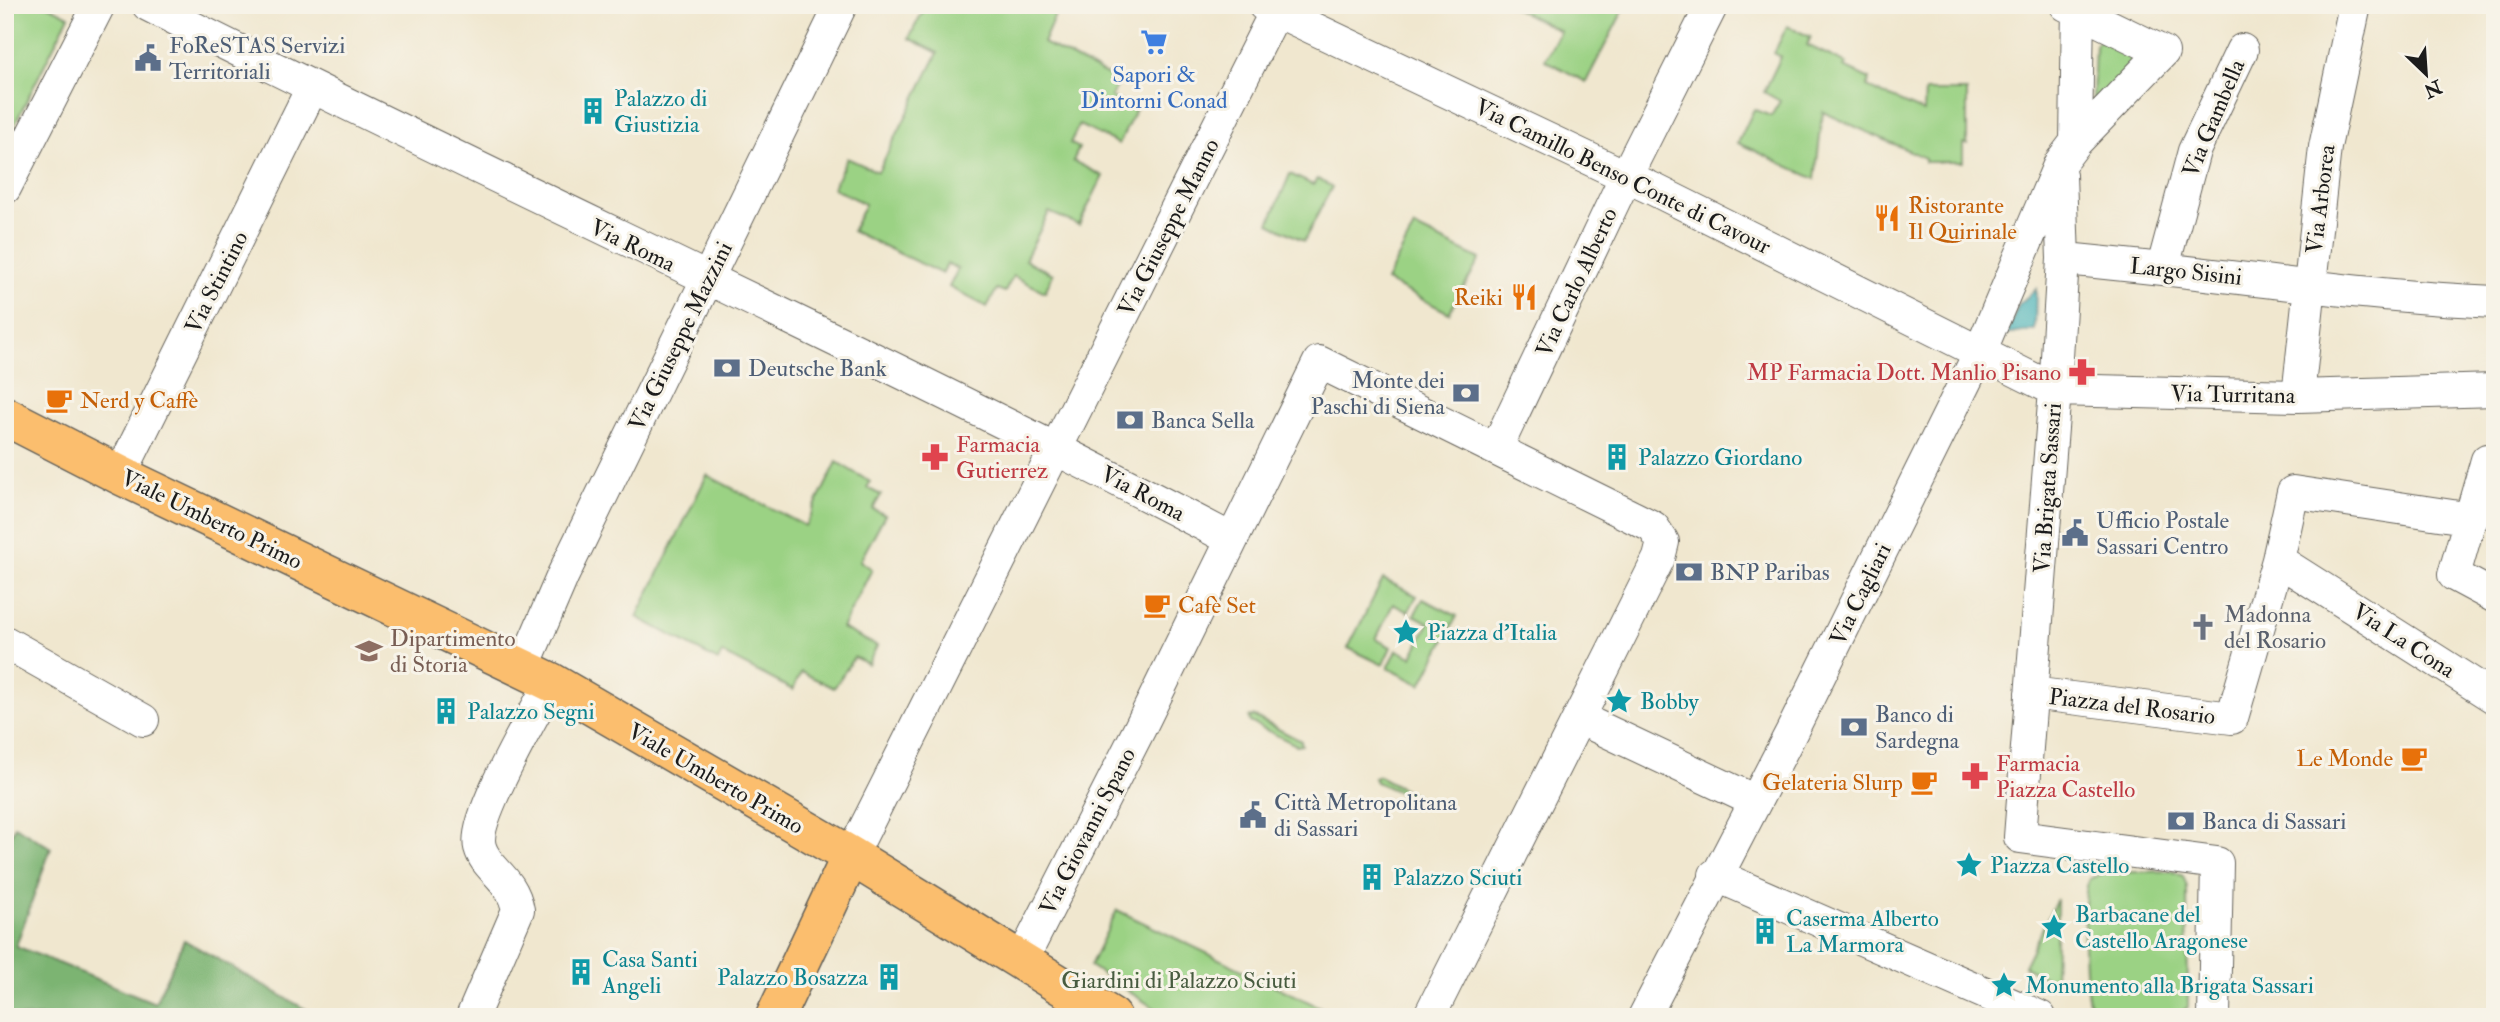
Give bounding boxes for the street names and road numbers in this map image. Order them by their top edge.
street label: Via Gambella [2176,54,2251,182]
street label: Via Camillo Benso Conte di Cavour [1470,92,1776,261]
street label: Via Giuseppe Manno [1111,134,1227,321]
street label: Via Arborea [2299,142,2342,255]
street label: Via Carlo Alberto [1529,203,1624,361]
street label: Via Roma [585,212,681,279]
street label: Via Stintino [178,226,255,338]
street label: Via Giuseppe Mazzini [622,237,740,436]
street label: Largo Sisini [2128,251,2243,292]
street label: Via Turritana [2170,379,2296,410]
street label: Via Brigata Sassari [2027,402,2068,574]
street label: Via Roma [1096,459,1190,528]
street label: Viale Umberto Primo [116,463,307,576]
street label: Via Cagliari [1823,538,1898,650]
street label: Via La Cona [2347,596,2461,685]
street label: Piazza del Rosario [2047,682,2217,731]
street label: Viale Umberto Primo [623,716,809,840]
street label: Via Giovanni Spano [1033,743,1143,920]

